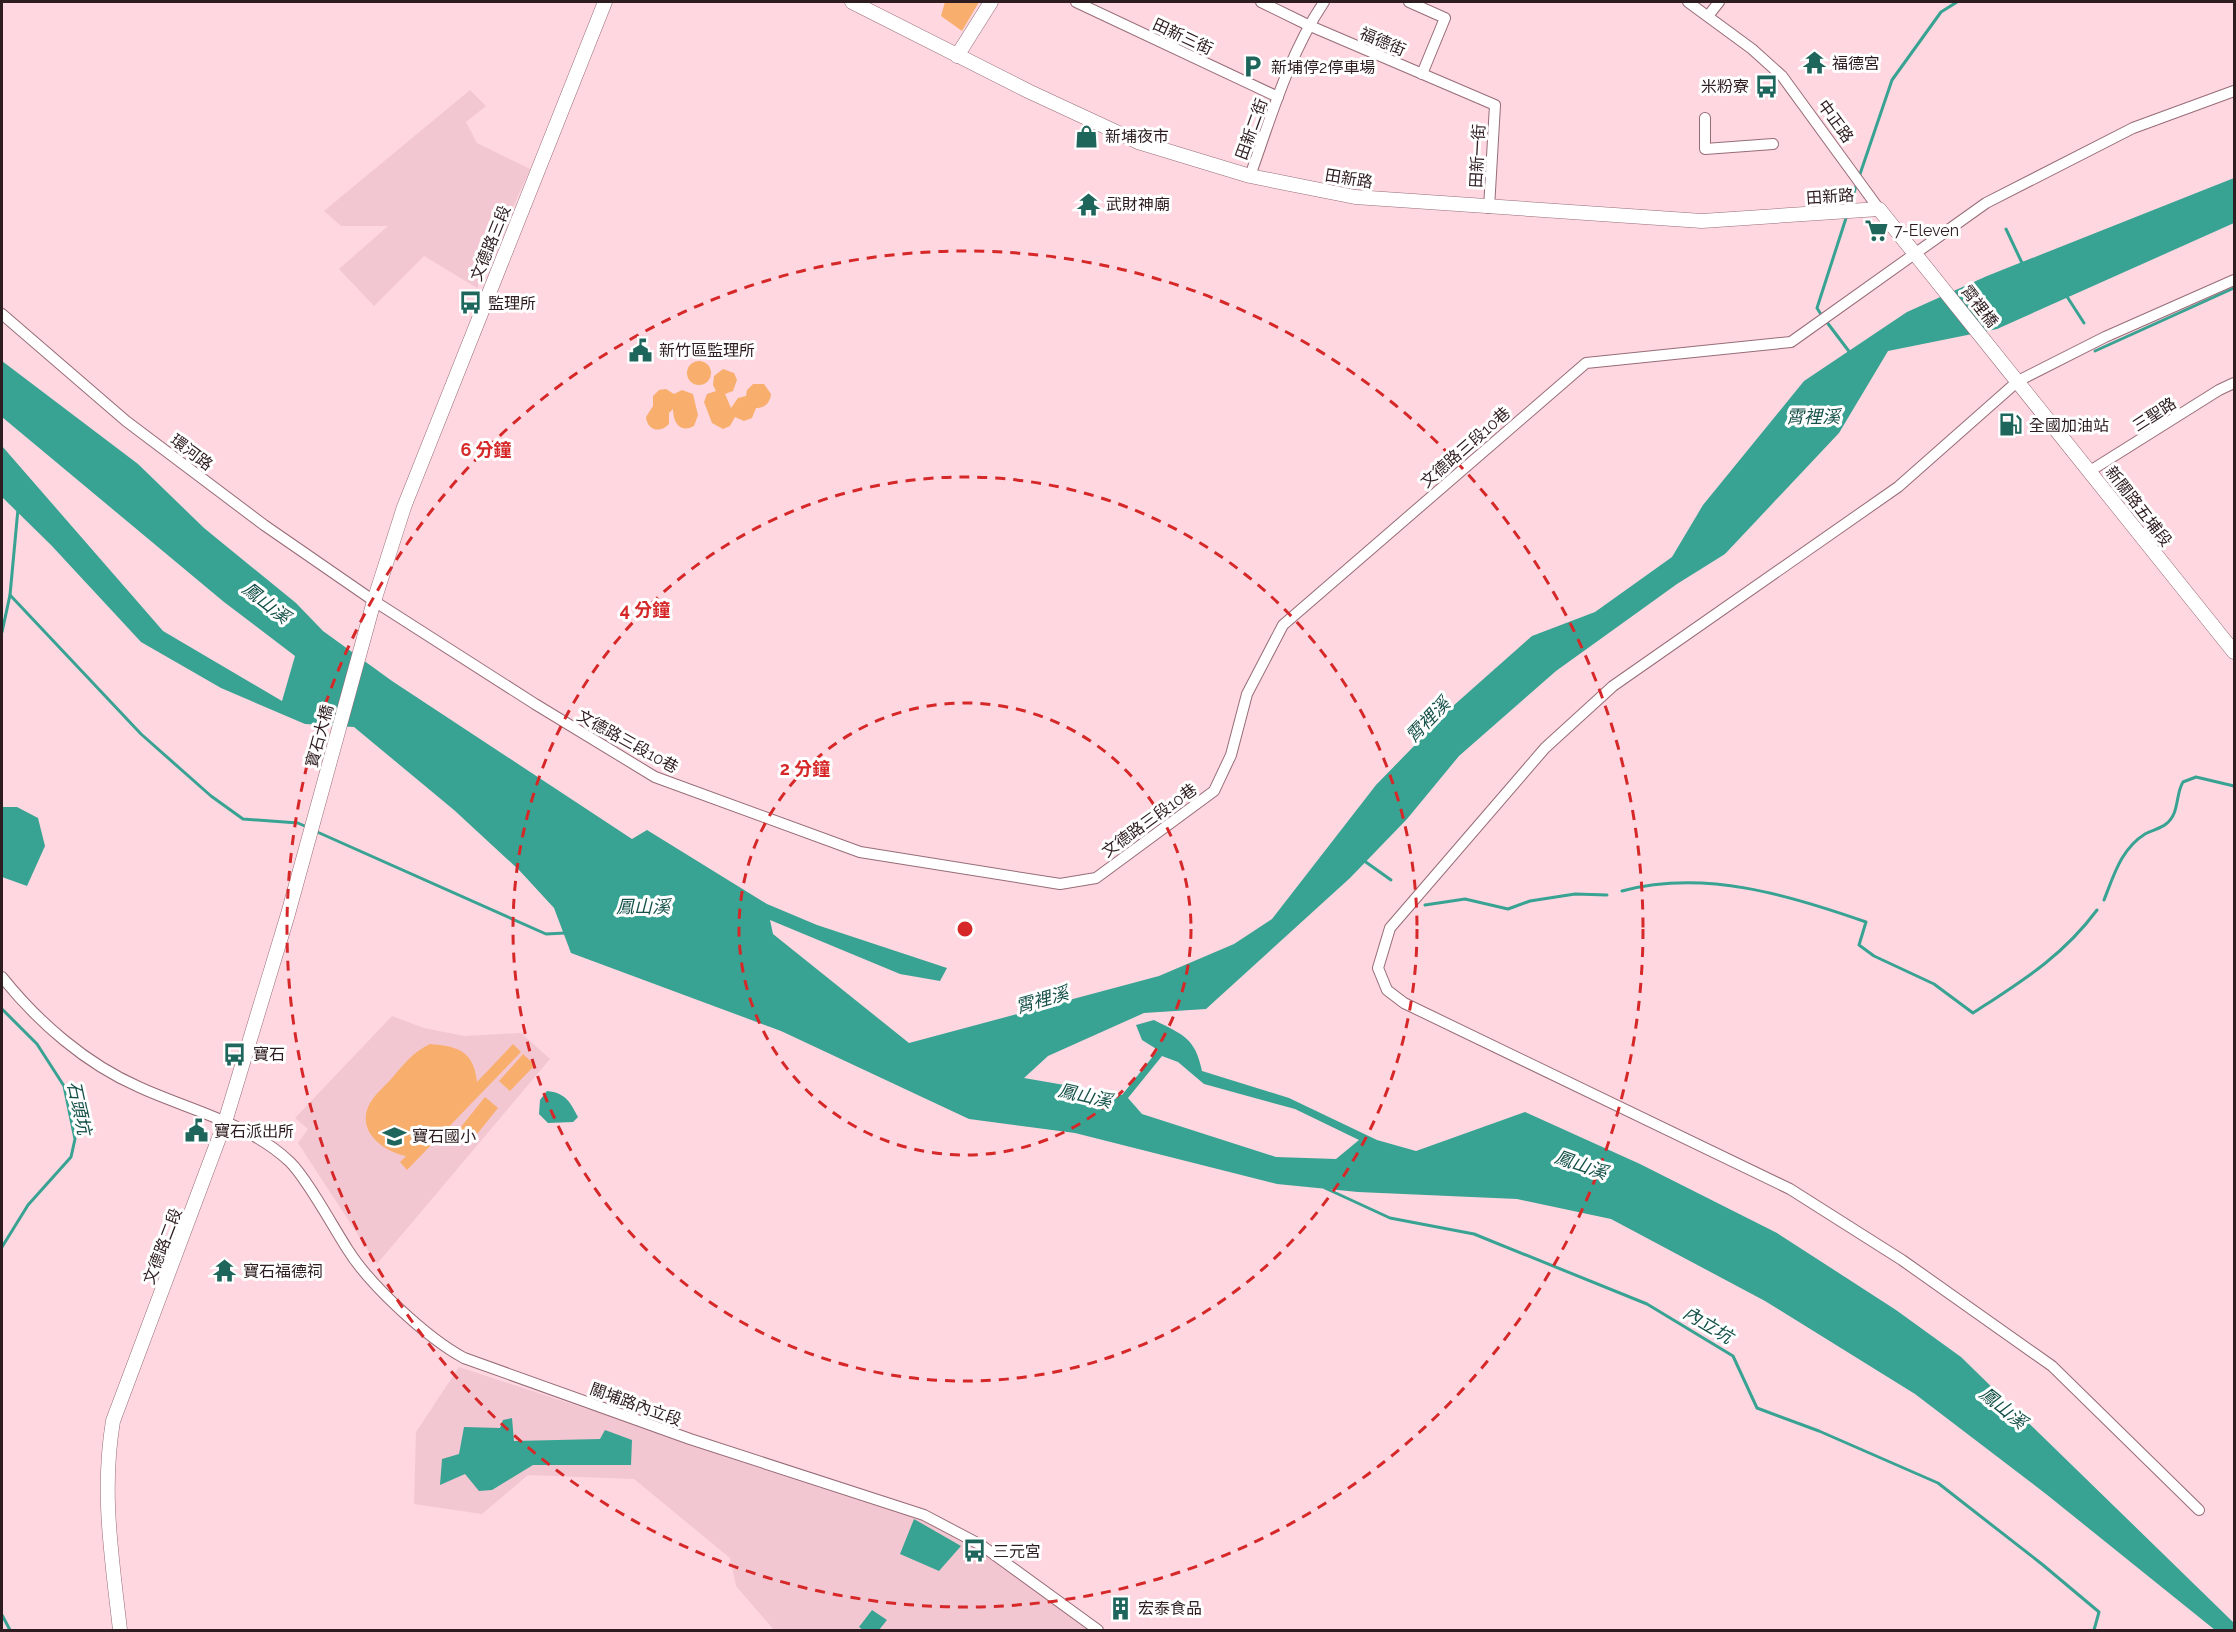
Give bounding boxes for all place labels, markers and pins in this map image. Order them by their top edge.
temple icon: 福德宮 [1801,50,1827,76]
parking icon: 新埔停2停車場 [1240,54,1266,80]
place label: 福德宮 [1832,54,1880,73]
place label: 新埔停2停車場 [1271,58,1375,77]
bus stop icon: 米粉寮 [1754,73,1780,99]
place label: 米粉寮 [1701,77,1749,96]
shop icon: 新埔夜市 [1074,123,1100,149]
place label: 新埔夜市 [1105,127,1169,146]
temple icon: 武財神廟 [1075,191,1101,217]
place label: 武財神廟 [1106,195,1170,214]
supermarket icon: 7-Eleven [1863,217,1889,243]
place label: 7-Eleven [1894,221,1959,240]
bus stop icon: 監理所 [457,290,483,316]
place label: 監理所 [488,294,536,313]
public building icon: 新竹區監理所 [628,337,654,363]
place label: 新竹區監理所 [659,341,755,360]
fuel station icon: 全國加油站 [1998,412,2024,438]
place label: 全國加油站 [2029,416,2109,435]
centre of rings [955,919,975,939]
bus stop icon: 寶石 [222,1041,248,1067]
place label: 寶石 [253,1045,285,1064]
public building icon: 寶石派出所 [183,1118,209,1144]
place label: 寶石派出所 [214,1122,294,1141]
school or university icon: 寶石國小 [381,1123,407,1149]
place label: 寶石國小 [412,1127,476,1146]
temple icon: 寶石福德祠 [212,1258,238,1284]
place label: 寶石福德祠 [243,1262,323,1281]
bus stop icon: 三元宮 [962,1538,988,1564]
place label: 三元宮 [993,1542,1041,1561]
building icon: 宏泰食品 [1107,1595,1133,1621]
place label: 宏泰食品 [1138,1599,1202,1618]

